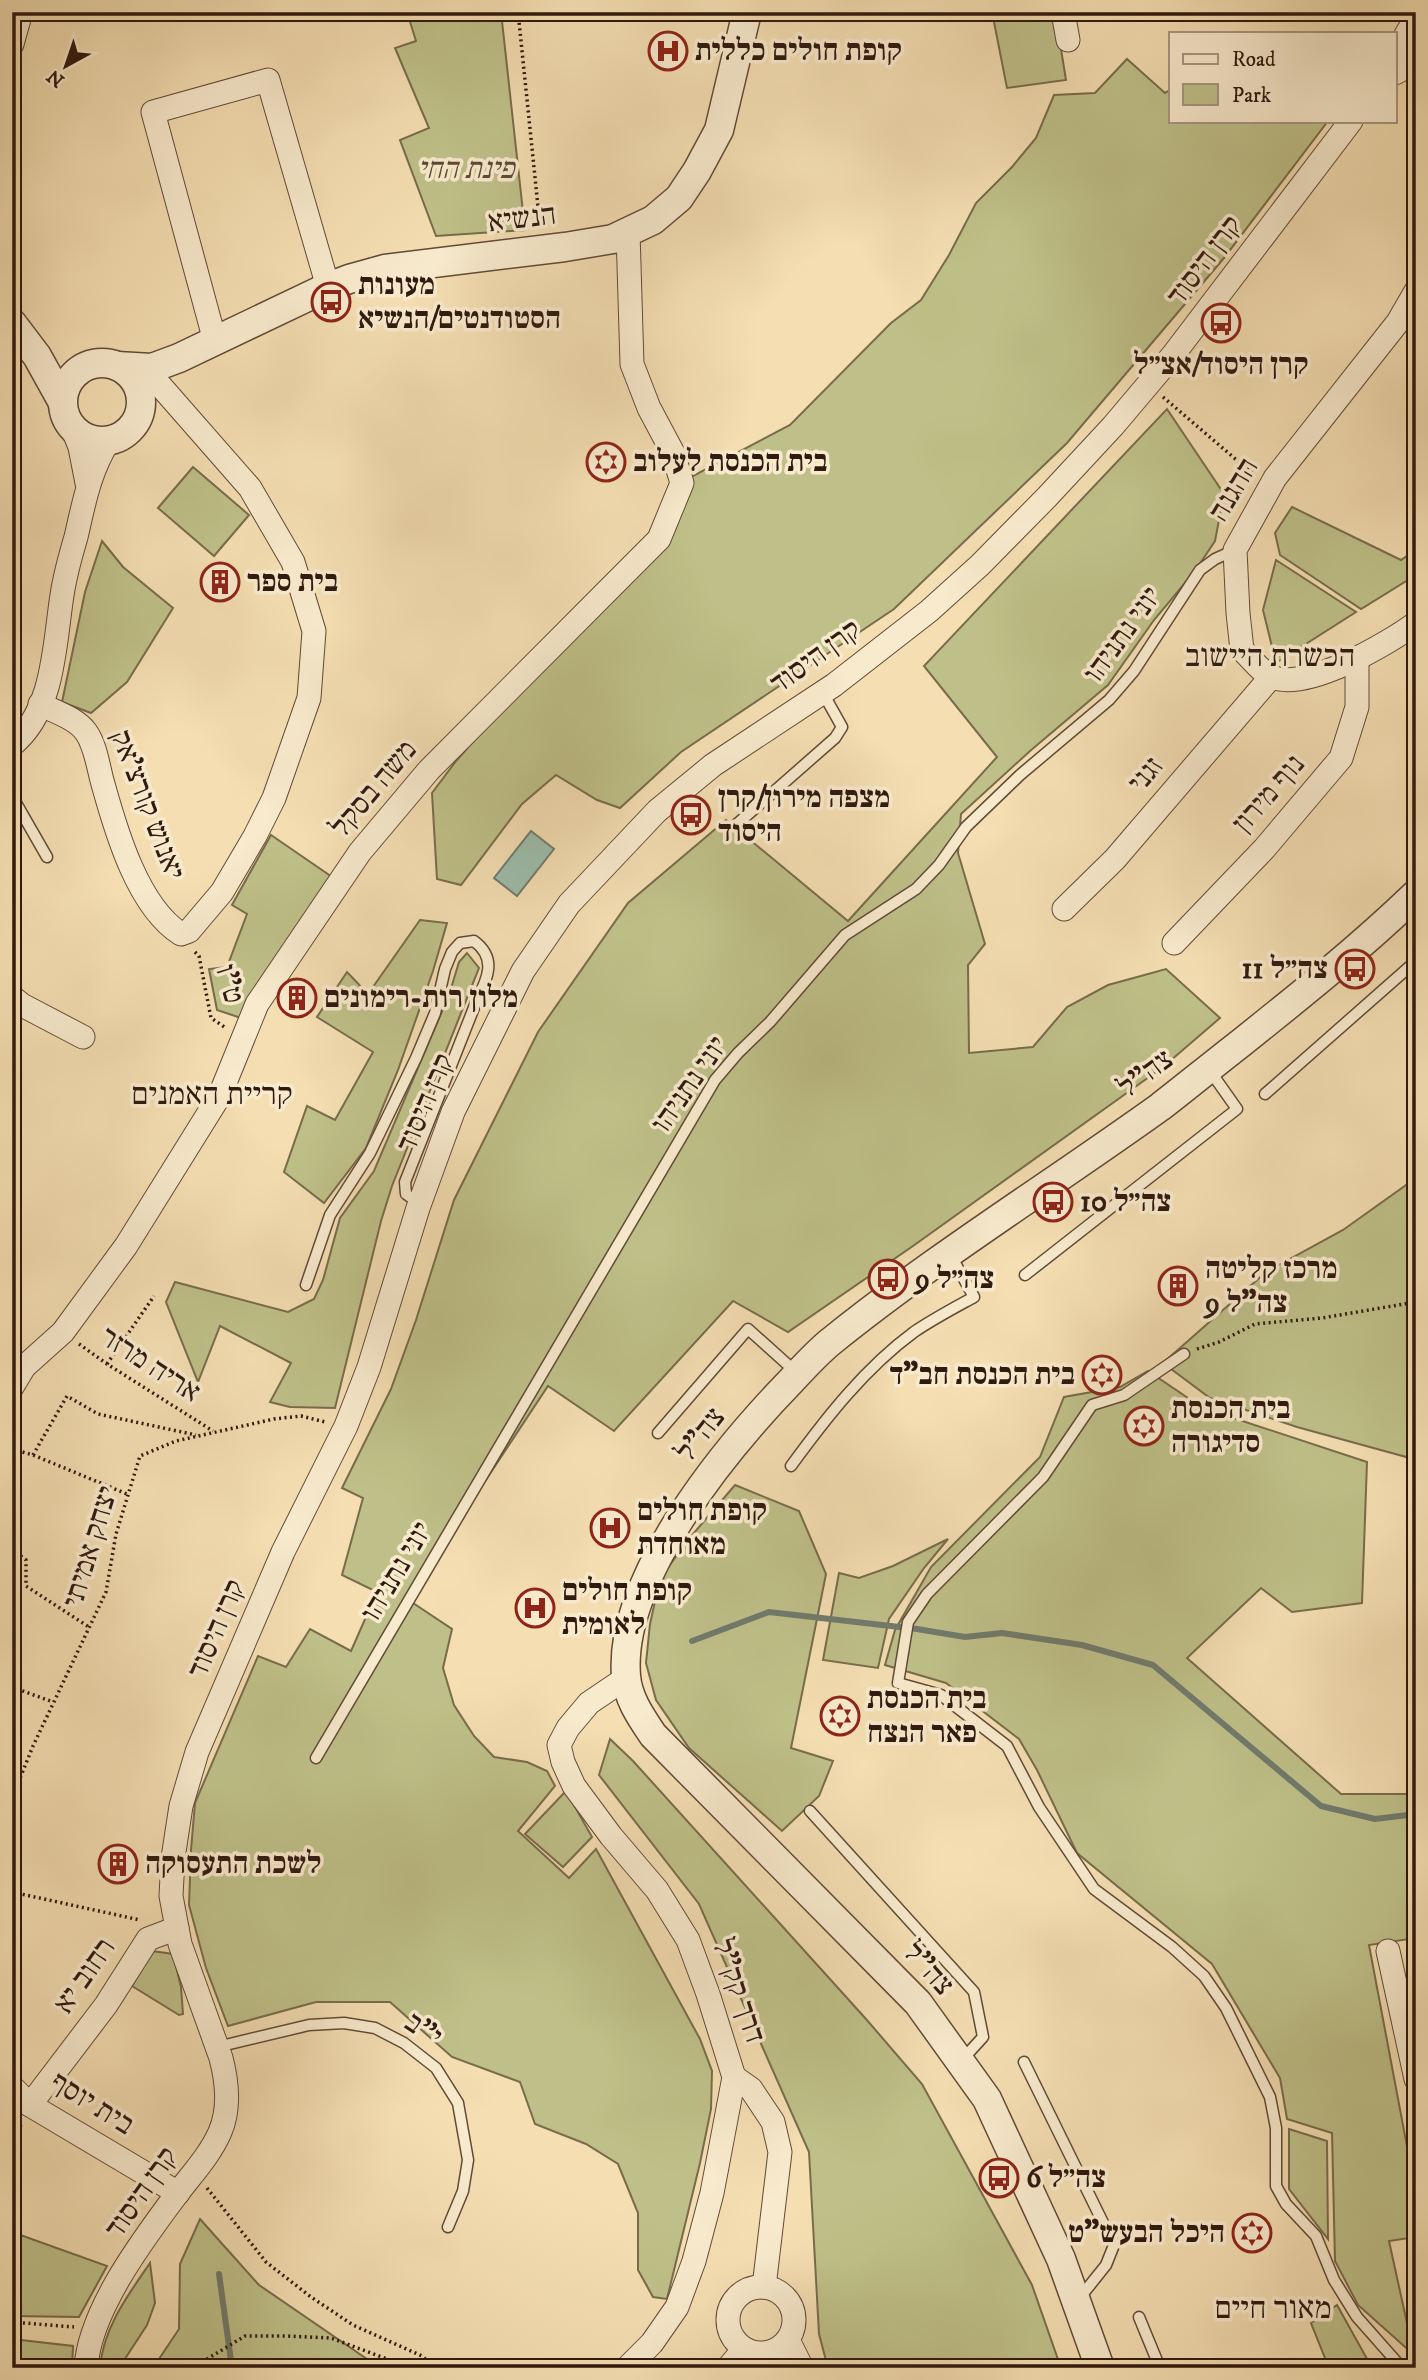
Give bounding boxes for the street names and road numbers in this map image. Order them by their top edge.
street label: הנשיא [486,196,558,242]
street label: קרן היסוד [1159,208,1251,314]
street label: ההגנה [1201,451,1267,529]
street label: יוני נתניהו [1076,580,1170,690]
street label: קרן היסוד [763,612,869,702]
street label: יאנוש קורצ'אק [101,725,193,885]
street label: משה בסקל [323,733,425,845]
street label: נוף מירון [1225,747,1313,841]
street label: זגני [1120,749,1172,801]
street label: ט"ו [206,960,252,1008]
street label: יוני נתניהו [643,1029,737,1141]
street label: צה"ל [1111,1041,1181,1107]
street label: קרן היסוד [389,1048,463,1158]
street label: אריה מרזר [93,1319,207,1411]
street label: צה"ל [668,1400,734,1470]
street label: יצחק אמיתי [55,1482,127,1612]
street label: יוני נתניהו [353,1515,441,1629]
street label: קרן היסוד [180,1574,254,1684]
street label: רחוב יא [46,1931,124,2021]
street label: דרך קק"ל [703,1934,773,2048]
street label: צה"ל [894,1934,962,2004]
street label: י"ב [397,2004,449,2056]
street label: בית יוסף [43,2064,141,2144]
street label: קרן היסוד [97,2140,187,2246]

